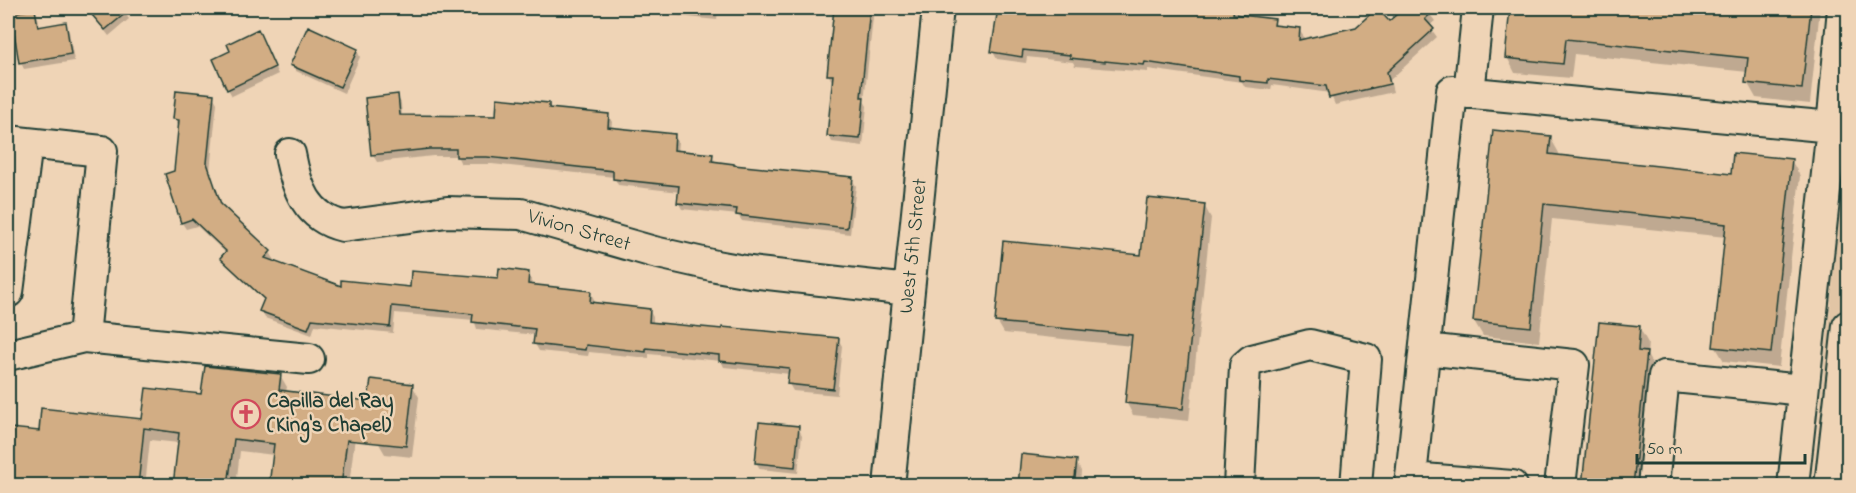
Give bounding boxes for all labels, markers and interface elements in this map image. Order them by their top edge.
street label: West 5th Street [892,177,936,315]
street label: Vivion Street [523,202,634,260]
place label: Capilla del Ray (King's Chapel) [267,387,394,443]
church icon: Capilla del Ray (King's Chapel) [230,398,262,430]
scale bar [1637,427,1805,465]
text: 50 m [1646,437,1683,463]

